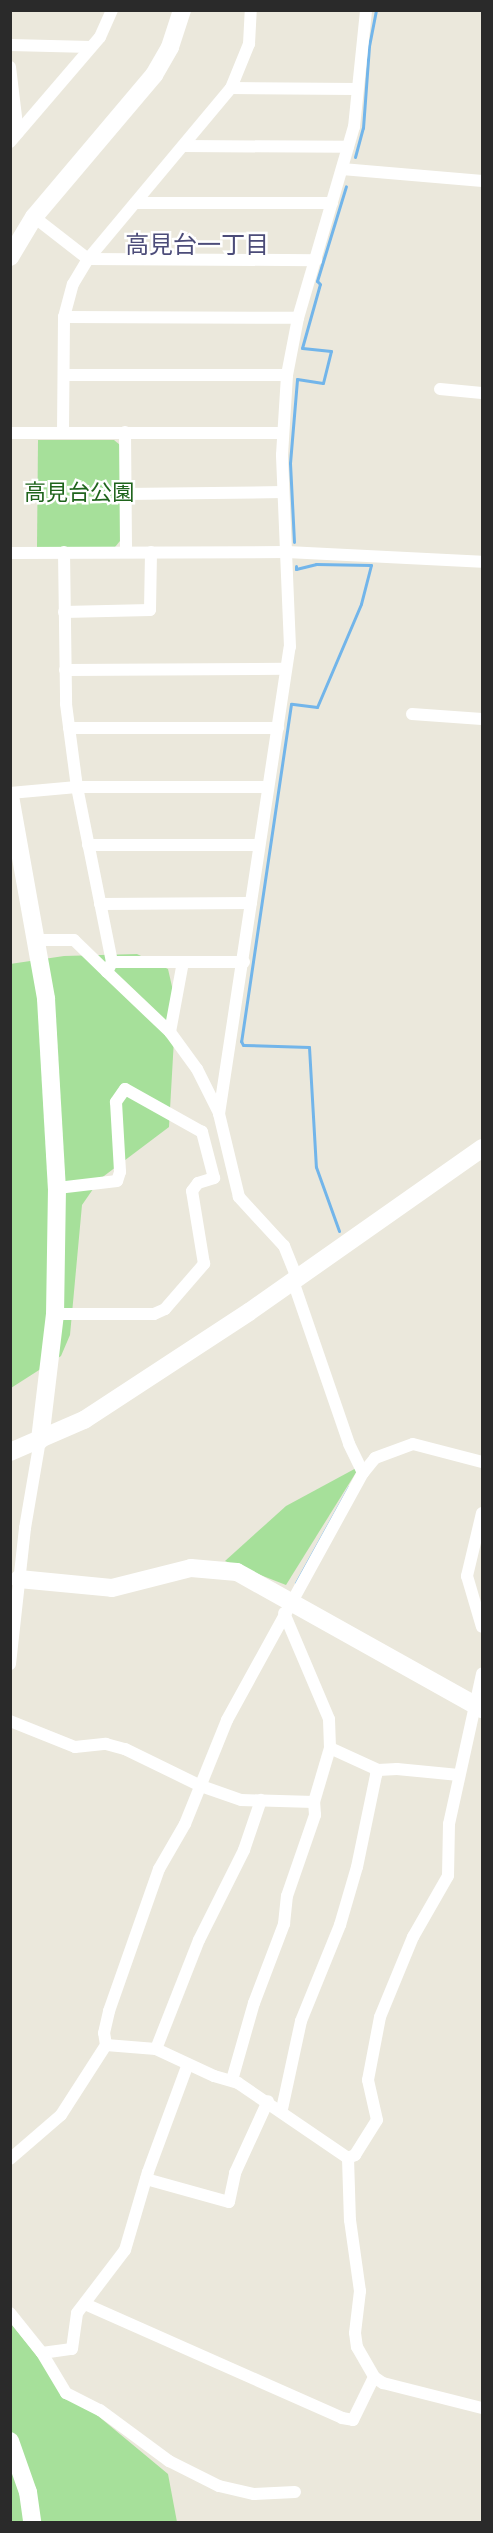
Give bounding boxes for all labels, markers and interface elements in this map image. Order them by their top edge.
district label: 高見台一丁目 [125,231,269,259]
park label: 高見台公園 [24,480,134,506]

